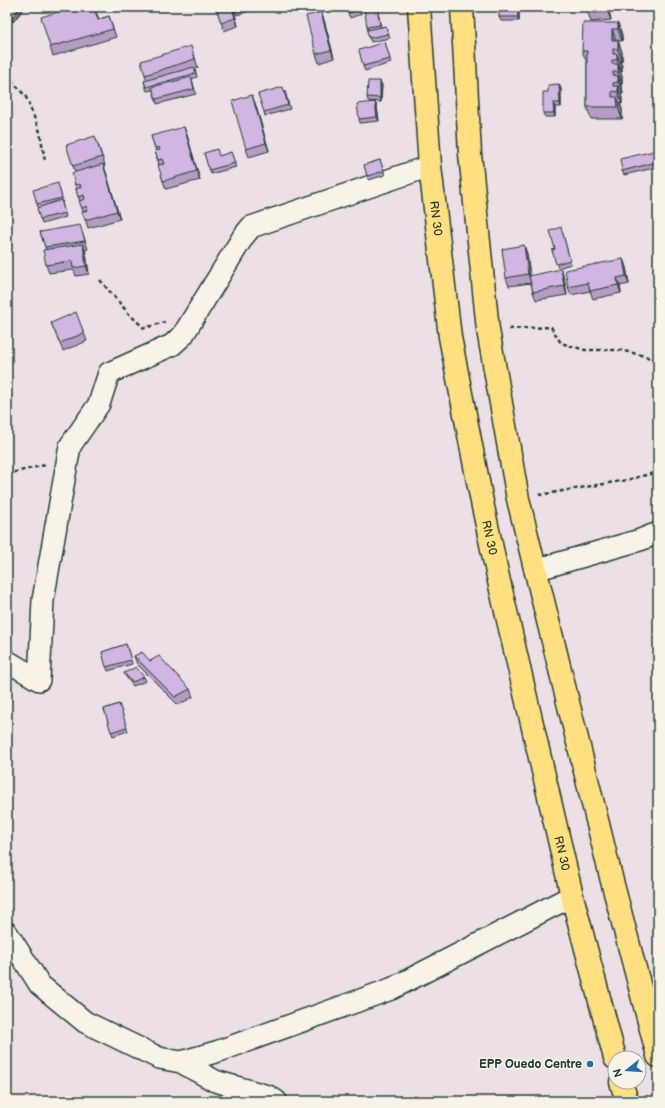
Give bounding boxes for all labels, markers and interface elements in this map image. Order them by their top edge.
street label: RN 30 [426,200,445,237]
street label: RN 30 [478,519,500,557]
street label: RN 30 [550,835,573,872]
north arrow [607,1050,647,1090]
place label: EPP Ouedo Centre [479,1057,582,1072]
marker: EPP Ouedo Centre [585,1059,595,1069]
text: N [610,1067,625,1079]

